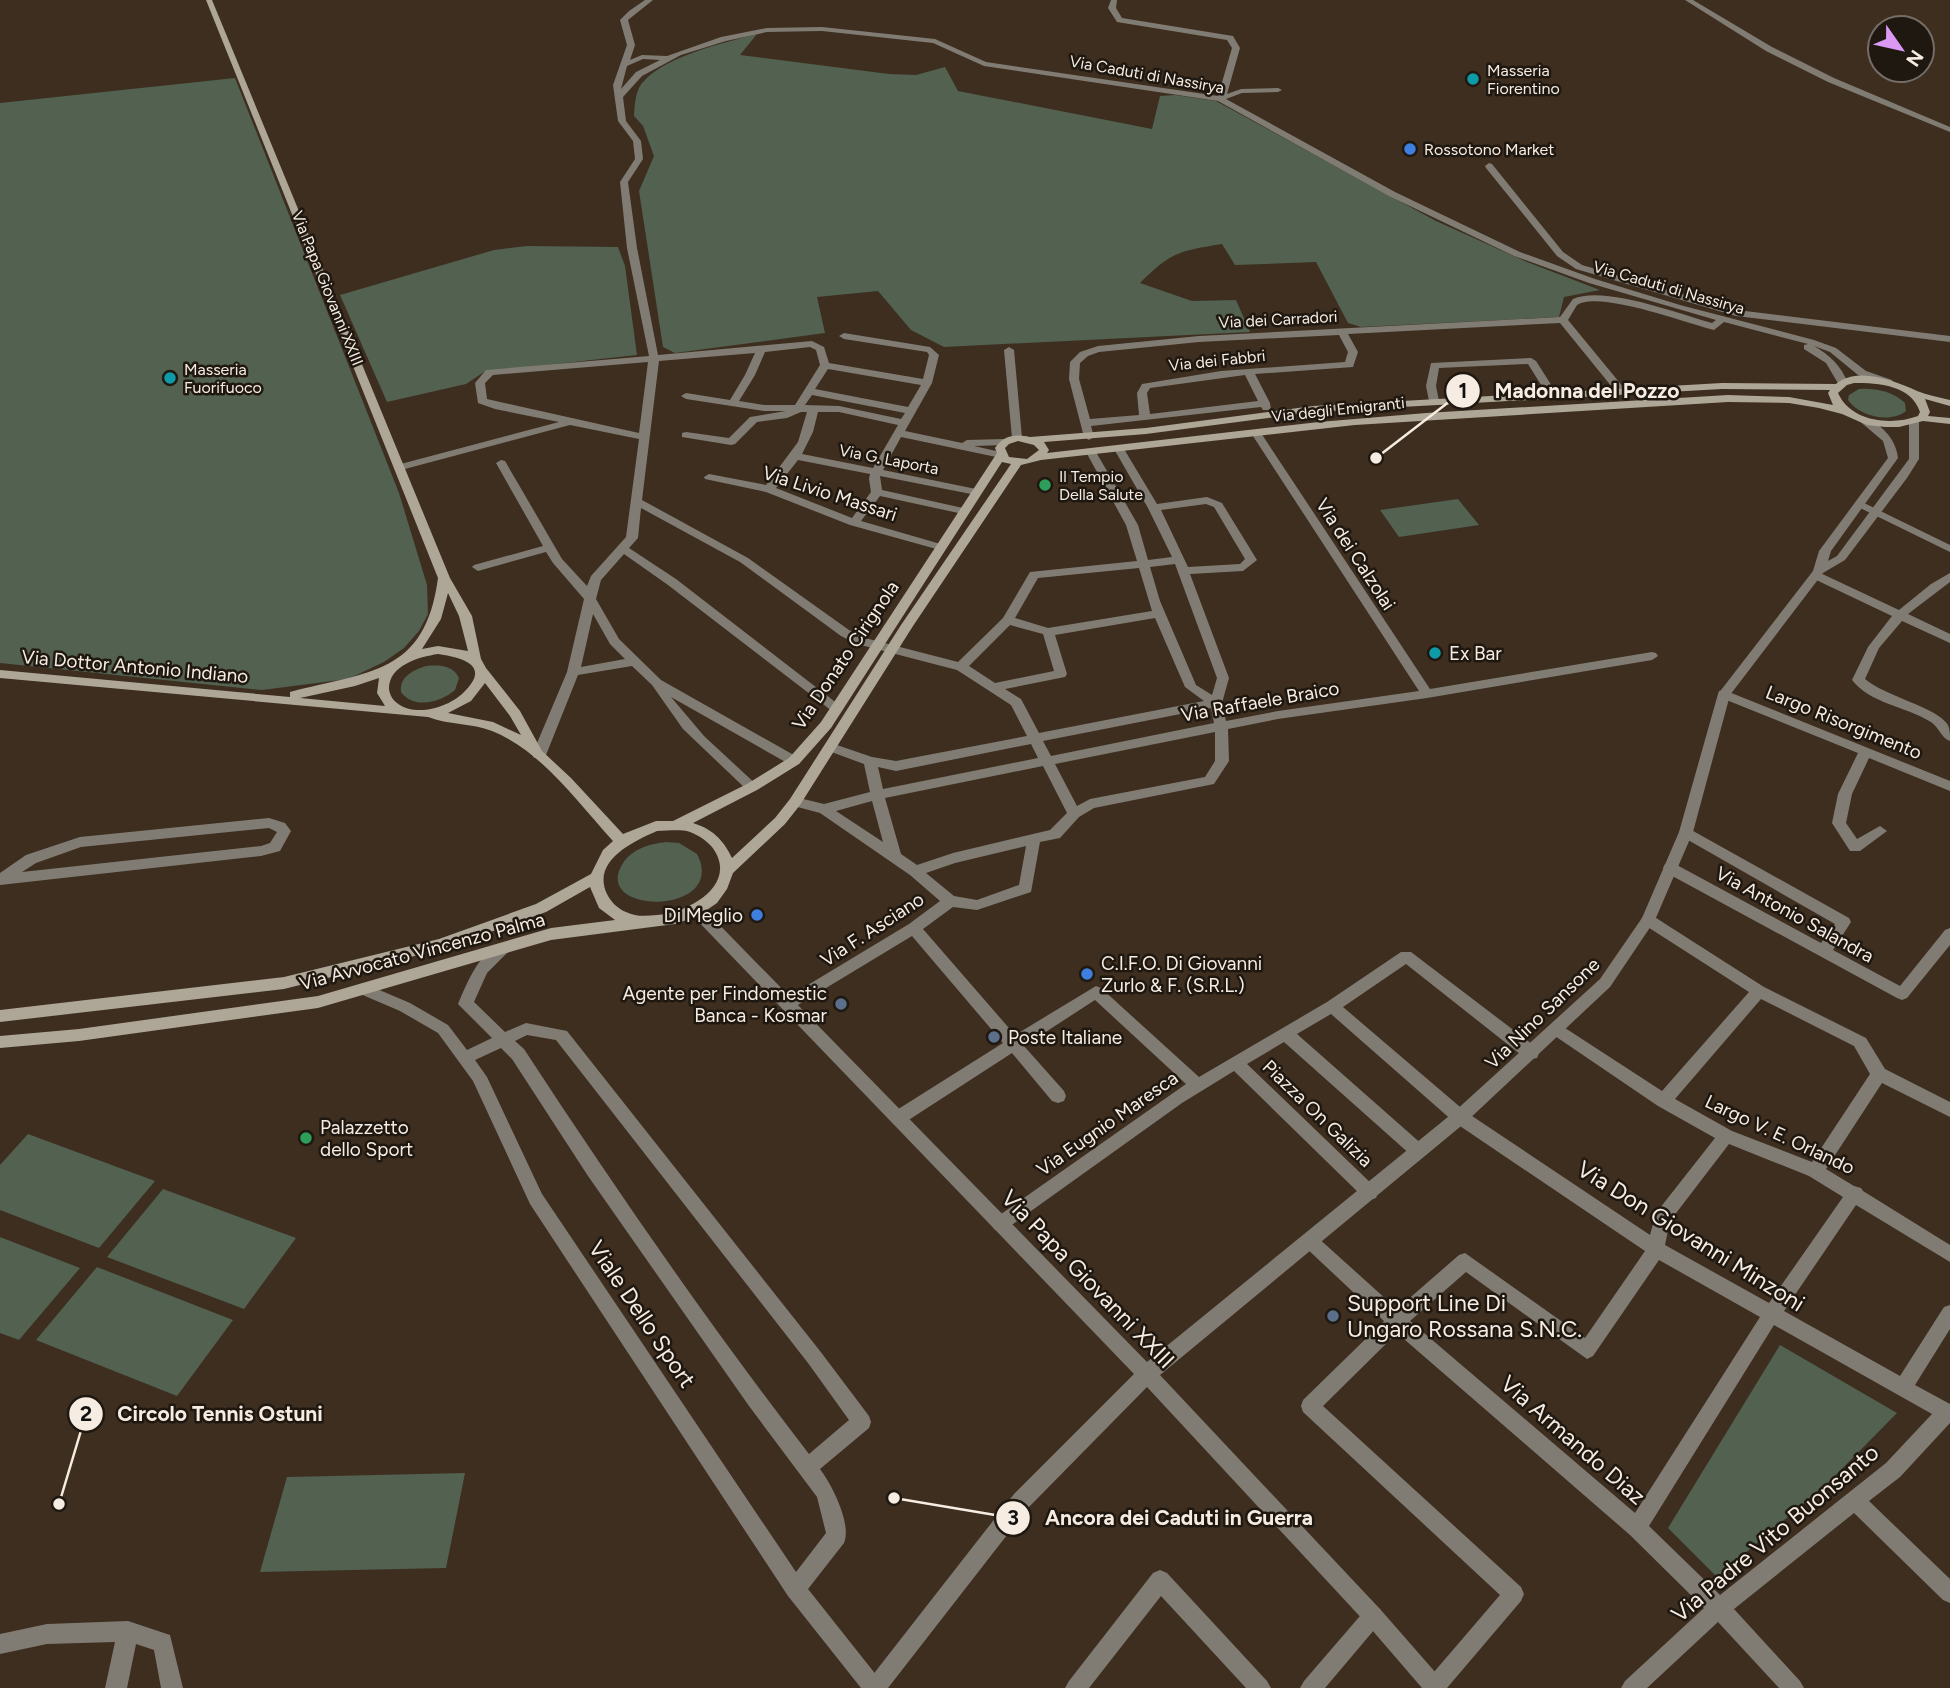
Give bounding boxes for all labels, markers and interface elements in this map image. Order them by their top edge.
north arrow [1866,14,1936,84]
text: N [1901,46,1928,71]
street label: Via Caduti di Nassirya [1068,52,1226,97]
place label: Masseria Fiorentino [1487,61,1560,98]
marker: Masseria Fiorentino [1465,71,1481,87]
place label: Rossotono Market [1424,140,1554,159]
marker: Rossotono Market [1402,141,1418,157]
street label: Via Papa Giovanni XXIII [288,208,367,368]
street label: Via Caduti di Nassirya [1591,257,1747,318]
street label: Via dei Carradori [1218,307,1338,332]
street label: Via dei Fabbri [1168,346,1266,375]
place label: Masseria Fuorifuoco [184,360,262,397]
marker: Masseria Fuorifuoco [162,370,178,386]
callout: Madonna del Pozzo [1446,370,1694,412]
text: 1 [1459,378,1467,403]
text: Madonna del Pozzo [1494,378,1680,403]
street label: Via degli Emigranti [1270,393,1406,426]
street label: Via G. Laporta [837,441,940,478]
street label: Via Livio Massari [760,461,900,526]
place label: Il Tempio Della Salute [1059,467,1143,504]
marker: Il Tempio Della Salute [1037,477,1053,493]
street label: Via dei Calzolai [1311,494,1400,615]
street label: Via Donato Cirignola [787,576,904,734]
place label: Ex Bar [1449,642,1502,665]
street label: Via Dottor Antonio Indiano [21,645,249,688]
marker: Ex Bar [1427,645,1443,661]
street label: Via Raffaele Braico [1179,676,1341,727]
street label: Largo Risorgimento [1762,681,1925,764]
street label: Via Antonio Salandra [1712,861,1878,967]
street label: Via F. Asciano [816,887,928,971]
place label: Di Meglio [664,904,743,927]
marker: Di Meglio [749,907,765,923]
street label: Via Avvocato Vincenzo Palma [297,908,547,995]
place label: C.I.F.O. Di Giovanni Zurlo & F. (S.R.L.) [1101,952,1262,997]
street label: Via Nino Sansone [1480,953,1604,1074]
marker: C.I.F.O. Di Giovanni Zurlo & F. (S.R.L.) [1079,966,1095,982]
place label: Agente per Findomestic Banca - Kosmar [622,982,828,1027]
marker: Agente per Findomestic Banca - Kosmar [833,996,849,1012]
place label: Poste Italiane [1008,1026,1122,1049]
marker: Poste Italiane [986,1029,1002,1045]
street label: Piazza On Galizia [1258,1055,1378,1172]
street label: Via Eugnio Maresca [1032,1066,1182,1181]
street label: Largo V. E. Orlando [1701,1090,1858,1179]
place label: Palazzetto dello Sport [320,1116,413,1161]
marker: Palazzetto dello Sport [298,1130,314,1146]
street label: Via Don Giovanni Minzoni [1572,1155,1810,1317]
street label: Via Papa Giovanni XXIII [995,1184,1181,1374]
street label: Viale Dello Sport [582,1235,702,1393]
place label: Support Line Di Ungaro Rossana S.N.C. [1347,1289,1582,1343]
marker: Support Line Di Ungaro Rossana S.N.C. [1325,1308,1341,1324]
street label: Via Armando Diaz [1495,1369,1651,1511]
callout: Circolo Tennis Ostuni [68,1393,337,1435]
text: 2 [80,1401,92,1426]
text: Circolo Tennis Ostuni [117,1401,323,1426]
street label: Via Padre Vito Buonsanto [1666,1438,1884,1628]
callout: Ancora dei Caduti in Guerra [996,1497,1327,1539]
text: 3 [1007,1505,1019,1530]
text: Ancora dei Caduti in Guerra [1045,1505,1313,1530]

